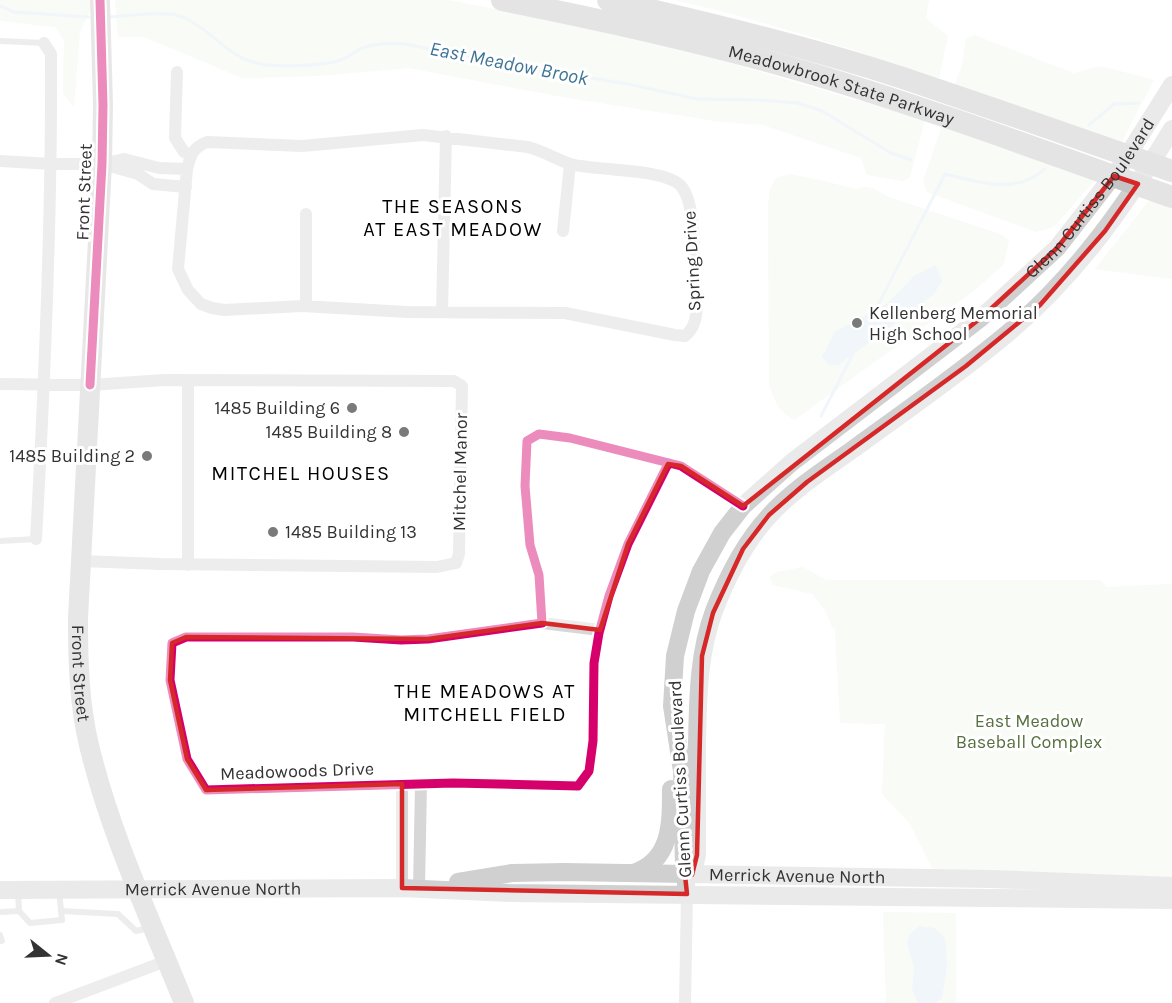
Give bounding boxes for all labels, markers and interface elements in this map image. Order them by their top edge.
water label: East Meadow Brook [428,37,591,90]
street label: Meadowbrook State Parkway [726,40,958,130]
street label: Glenn Curtiss Boulevard [1020,114,1159,283]
street label: Front Street [71,143,97,241]
district label: THE SEASONS AT EAST MEADOW [363,195,543,241]
street label: Spring Drive [678,210,706,312]
place label: Kellenberg Memorial High School [869,302,1038,345]
marker: Kellenberg Memorial High School [850,316,864,330]
place label: 1485 Building 6 [214,397,340,419]
marker: 1485 Building 6 [345,401,359,415]
street label: Mitchel Manor [448,412,472,531]
place label: 1485 Building 8 [266,421,392,443]
marker: 1485 Building 8 [397,425,411,439]
place label: 1485 Building 2 [9,445,135,467]
marker: 1485 Building 2 [140,449,154,463]
district label: MITCHEL HOUSES [211,462,391,485]
place label: 1485 Building 13 [285,521,417,543]
marker: 1485 Building 13 [266,525,280,539]
street label: Front Street [67,625,95,724]
district label: THE MEADOWS AT MITCHELL FIELD [394,680,576,726]
street label: Glenn Curtiss Boulevard [664,680,696,878]
park label: East Meadow Baseball Complex [956,710,1102,753]
street label: Meadowoods Drive [220,757,374,785]
street label: Merrick Avenue North [709,863,886,888]
street label: Merrick Avenue North [125,878,301,900]
north arrow [18,925,78,985]
text: N [51,951,73,968]

